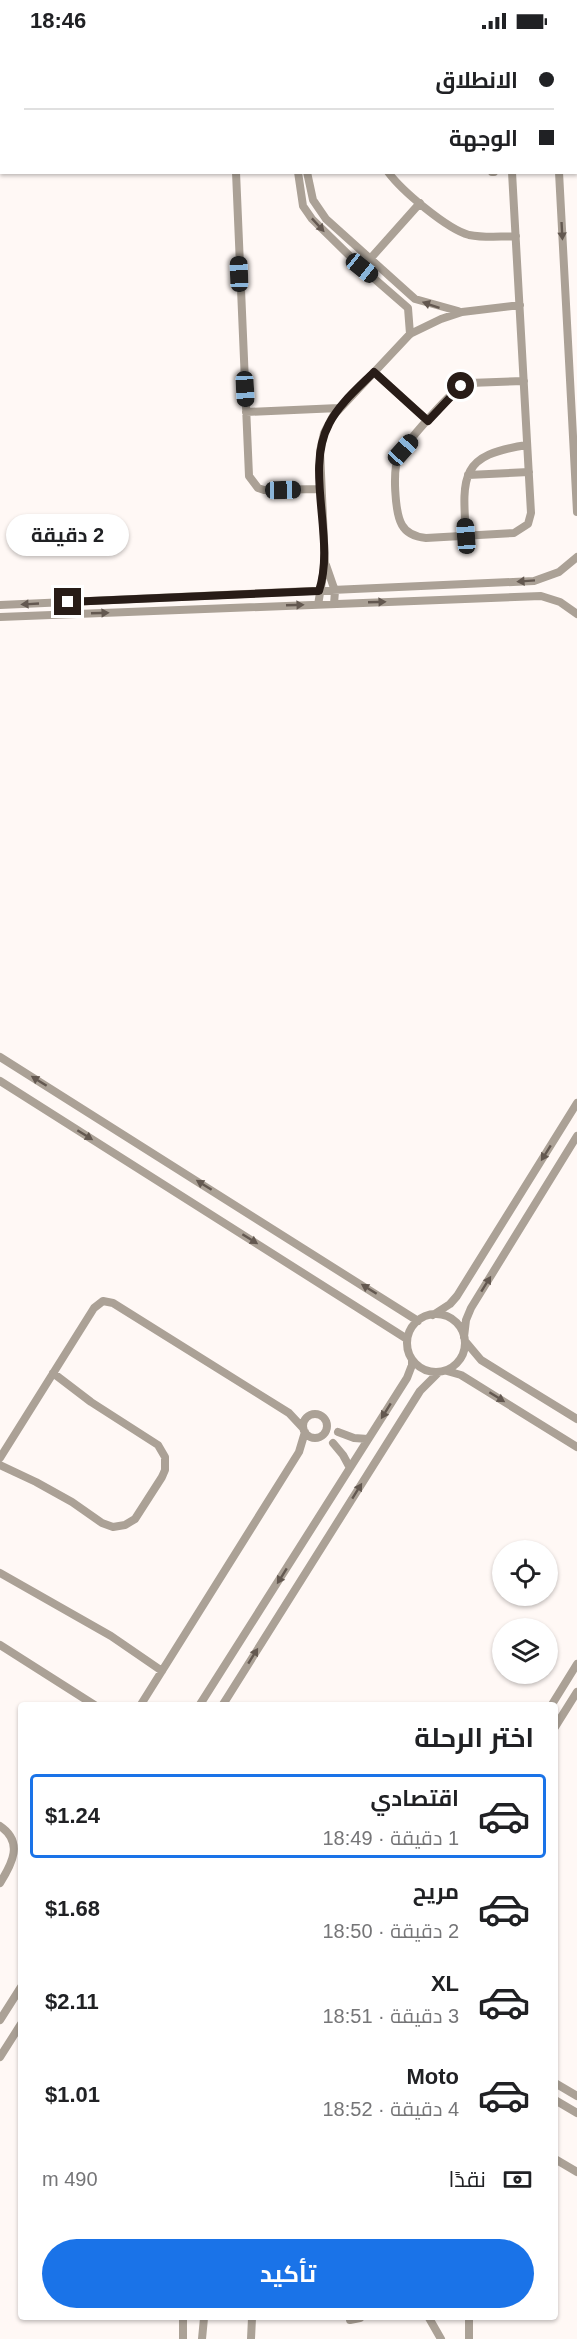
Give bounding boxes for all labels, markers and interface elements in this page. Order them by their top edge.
text: 18:46 [30,8,86,33]
text: الانطلاق [435,68,518,93]
text: الوجهة [449,126,518,151]
one-way arrow [311,218,325,233]
one-way arrow [558,221,567,240]
car [342,250,382,286]
car [229,256,249,292]
one-way arrow [422,299,440,309]
car [235,371,255,407]
route start [447,372,474,399]
car [384,431,422,469]
car [265,481,301,499]
callout: 2 دقيقة [7,515,130,557]
car [456,517,476,555]
text: 2 دقيقة [31,524,104,546]
one-way arrow [516,577,535,586]
route end [54,588,81,615]
one-way arrow [367,598,386,607]
one-way arrow [20,599,39,609]
one-way arrow [286,601,305,610]
one-way arrow [91,608,110,618]
one-way arrow [31,1076,47,1087]
one-way arrow [77,1129,93,1140]
one-way arrow [541,1145,552,1161]
one-way arrow [196,1180,212,1191]
one-way arrow [241,1234,258,1245]
one-way arrow [480,1276,491,1292]
one-way arrow [360,1284,377,1295]
one-way arrow [489,1391,505,1402]
one-way arrow [381,1403,392,1419]
one-way arrow [351,1483,362,1499]
map controls [492,1540,558,1684]
button: locate [492,1540,558,1606]
one-way arrow [276,1568,287,1584]
button: layers [492,1618,558,1684]
one-way arrow [247,1648,258,1664]
text: اختر الرحلة [414,1723,534,1753]
text: اقتصادي [370,1786,459,1811]
icon: car [477,1789,531,1843]
text: $1.24 [45,1803,100,1828]
text: 1 دقيقة · 18:49 [322,1827,459,1849]
text: مريح [413,1879,459,1904]
icon: car [477,1882,531,1936]
text: $1.68 [45,1896,100,1921]
text: 2 دقيقة · 18:50 [322,1920,459,1942]
text: XL [431,1971,459,1996]
icon: car [477,1975,531,2029]
text: $2.11 [45,1989,99,2014]
text: 3 دقيقة · 18:51 [322,2005,459,2027]
text: Moto [406,2064,459,2089]
icon: car [477,2068,531,2122]
text: $1.01 [45,2082,100,2107]
text: 4 دقيقة · 18:52 [322,2098,459,2120]
icon: cash [501,2163,534,2196]
text: نقدًا [448,2167,486,2192]
text: 490 m [42,2168,98,2190]
button: تأكيد [42,2239,534,2308]

